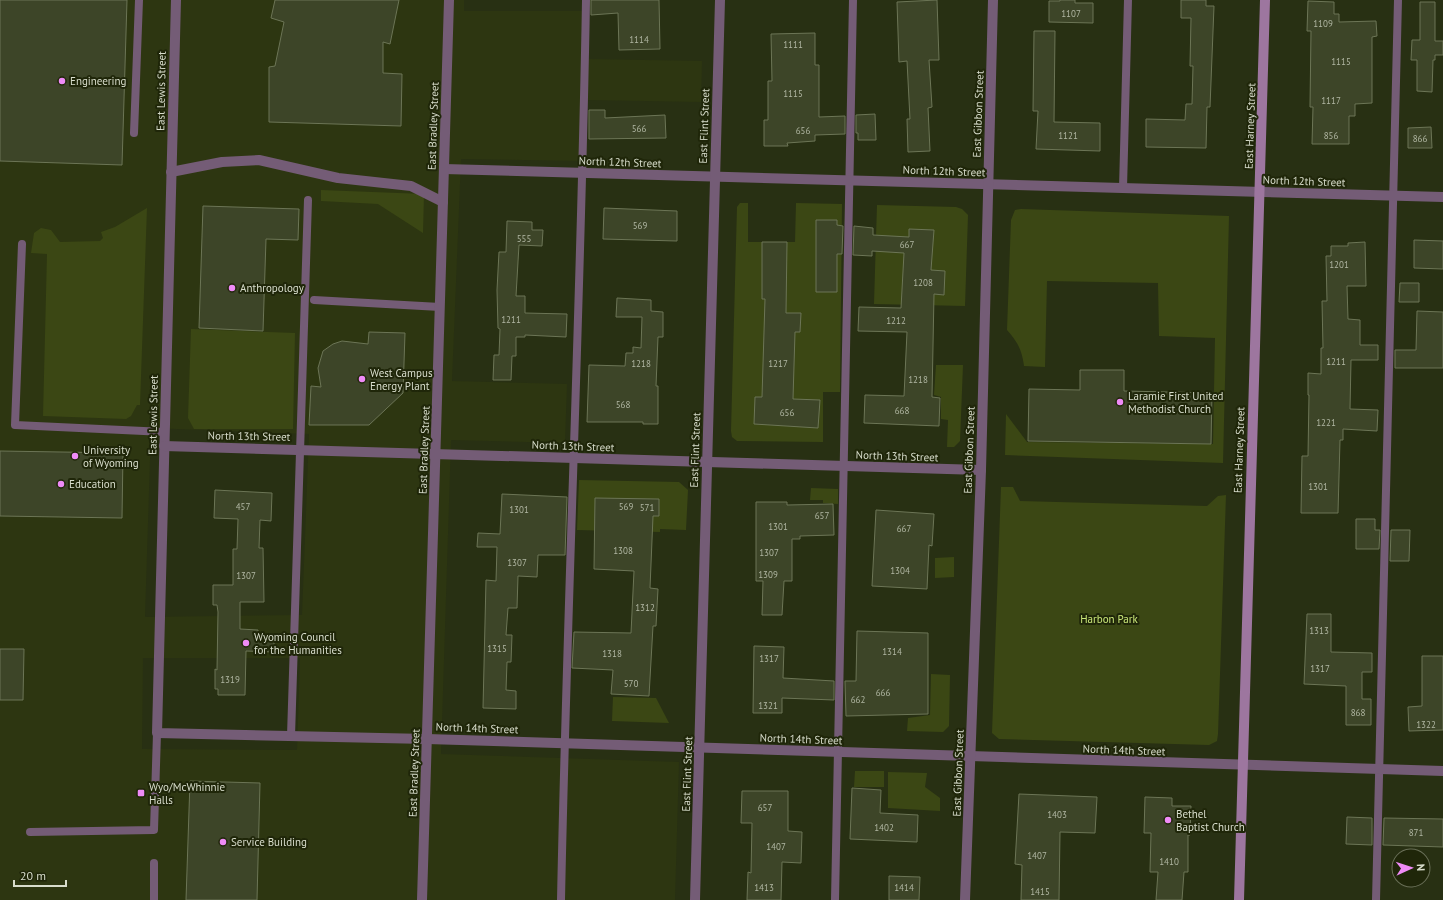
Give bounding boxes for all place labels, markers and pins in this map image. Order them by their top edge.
place label: Engineering [70,74,127,88]
marker: Engineering [57,76,67,86]
place label: Anthropology [240,281,305,295]
marker: Anthropology [227,283,237,293]
place label: West Campus Energy Plant [370,366,433,393]
marker: West Campus Energy Plant [357,374,367,384]
place label: Laramie First United Methodist Church [1128,389,1224,416]
marker: Laramie First United Methodist Church [1115,397,1125,407]
place label: University of Wyoming [83,443,139,470]
marker: University of Wyoming [70,451,80,461]
place label: Education [69,477,116,491]
marker: Education [56,479,66,489]
place label: Wyoming Council for the Humanities [254,630,342,657]
marker: Wyoming Council for the Humanities [241,638,251,648]
place label: Wyo/McWhinnie Halls [149,780,225,807]
marker: Wyo/McWhinnie Halls [136,788,146,798]
place label: Bethel Baptist Church [1176,807,1245,834]
marker: Bethel Baptist Church [1163,815,1173,825]
place label: Service Building [231,835,307,849]
marker: Service Building [218,837,228,847]

